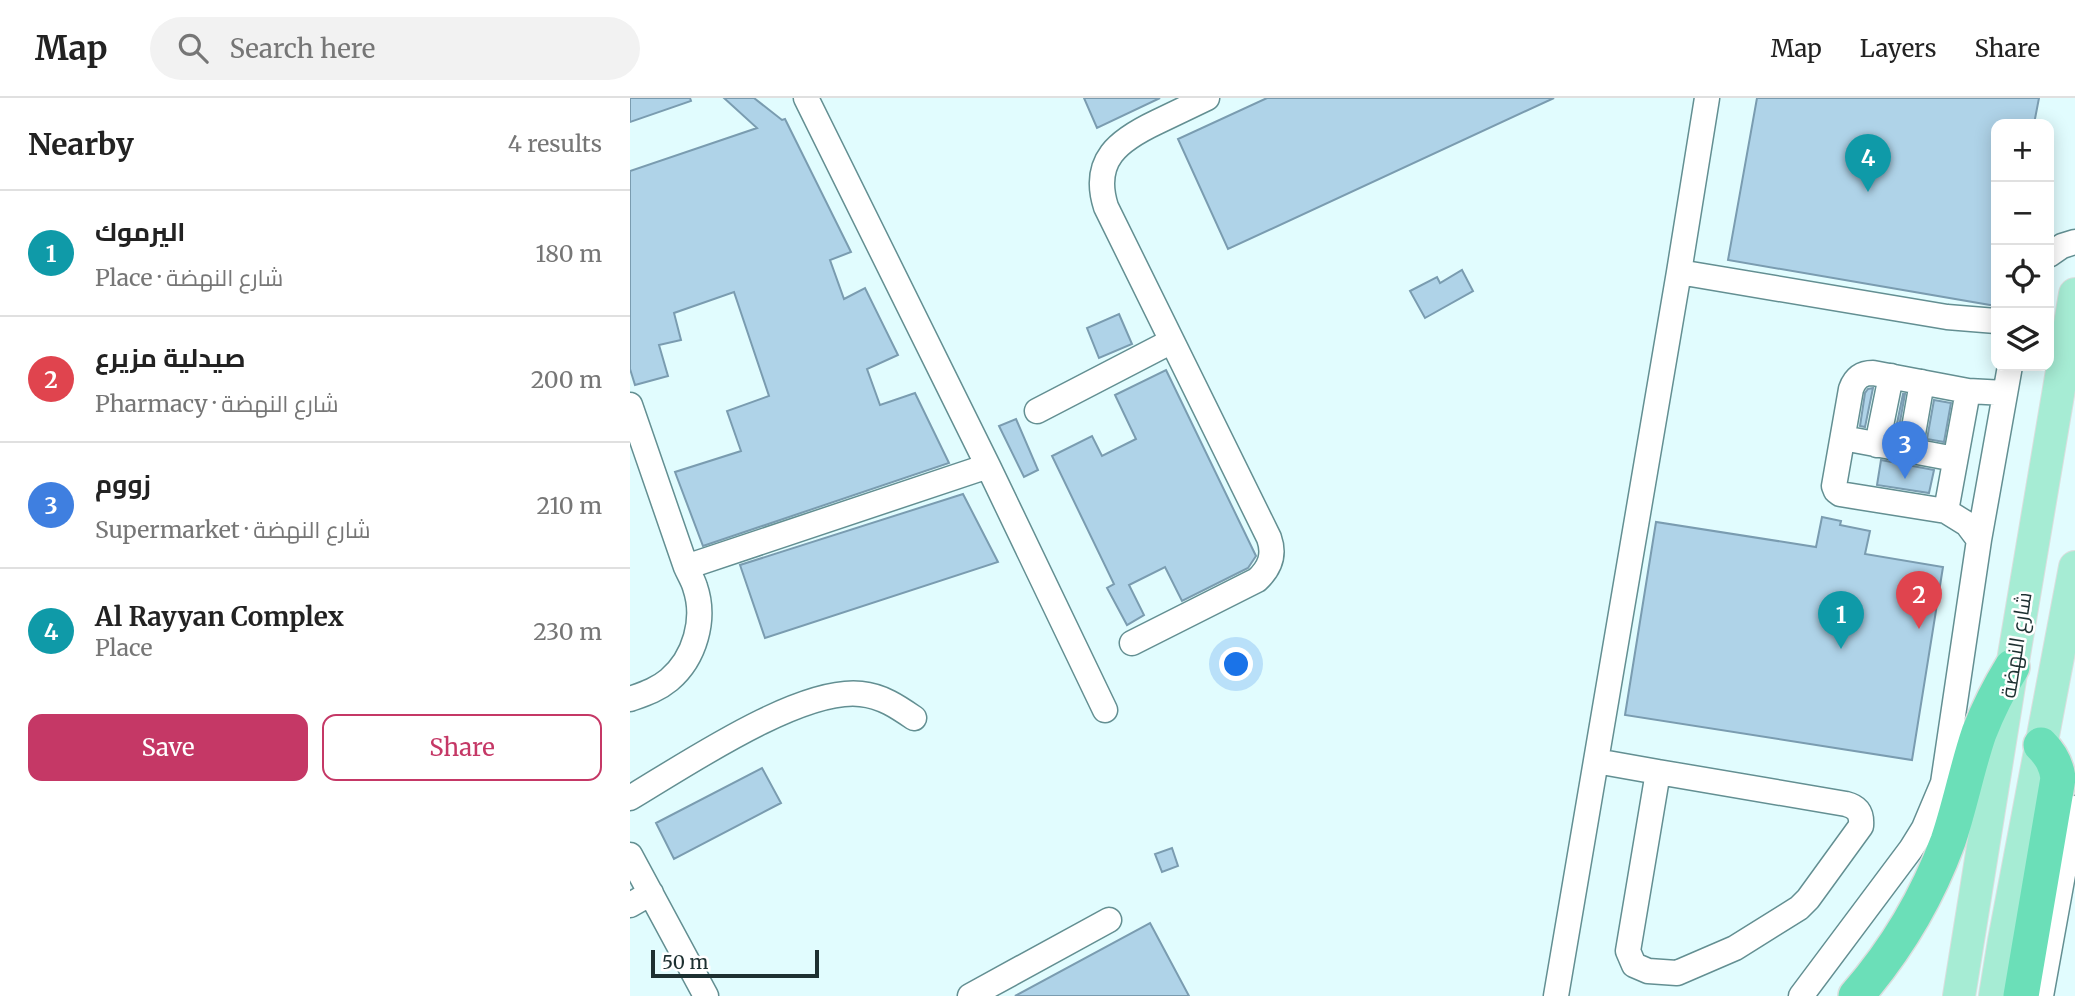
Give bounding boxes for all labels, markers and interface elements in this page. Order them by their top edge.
search box [150,17,640,80]
text: Map [35,28,108,69]
icon: search [174,29,212,67]
text: Search here [230,32,375,65]
text: Map [1771,33,1822,64]
text: Layers [1860,33,1936,64]
text: Share [1974,33,2040,64]
map controls [1991,119,2054,371]
button: + [1991,119,2054,182]
text: Nearby [28,125,134,163]
text: 4 results [508,129,602,158]
pin: 4 [1845,134,1891,192]
button: − [1991,182,2054,245]
text: اليرموك [95,215,186,248]
text: 1 [46,239,56,268]
text: 180 m [536,239,602,268]
button: locate [1991,245,2054,308]
text: Place · شارع النهضة [95,263,283,292]
button: layers [1991,308,2054,371]
text: صيدلية مزيرع [95,341,245,374]
text: 2 [44,365,58,394]
text: 200 m [531,365,602,394]
text: Pharmacy · شارع النهضة [95,389,339,418]
pin: 3 [1882,421,1928,479]
text: زووم [95,467,151,500]
text: 3 [44,491,58,520]
text: 210 m [537,491,602,520]
text: Supermarket · شارع النهضة [95,515,371,544]
pin: 2 [1896,571,1942,629]
street label: شارع النهضة [1994,590,2039,700]
pin: 1 [1818,591,1864,649]
text: Al Rayyan Complex [95,600,344,633]
text: 4 [44,617,58,646]
text: 230 m [533,617,602,646]
text: Place [95,633,152,662]
your location [1219,647,1253,681]
button: Save [28,714,308,781]
button: Share [322,714,602,781]
scale bar [651,947,819,979]
text: 50 m [662,950,708,974]

